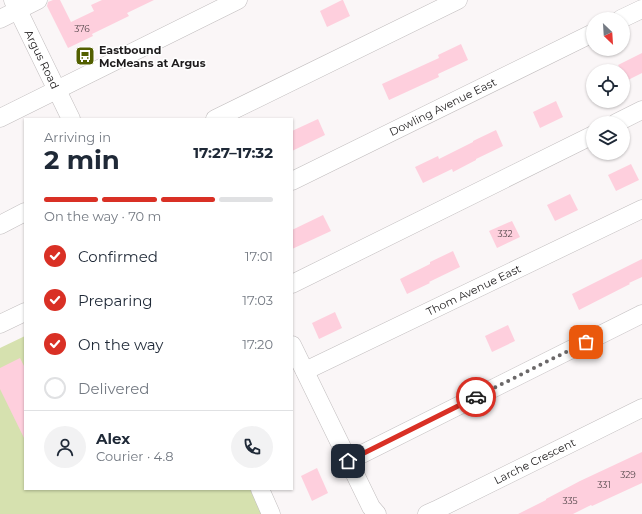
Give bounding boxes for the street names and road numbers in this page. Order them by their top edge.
street label: Argus Road [22,27,62,91]
street label: Dowling Avenue East [387,74,499,139]
street label: Thom Avenue East [424,261,524,319]
street label: Larche Crescent [492,435,578,487]

